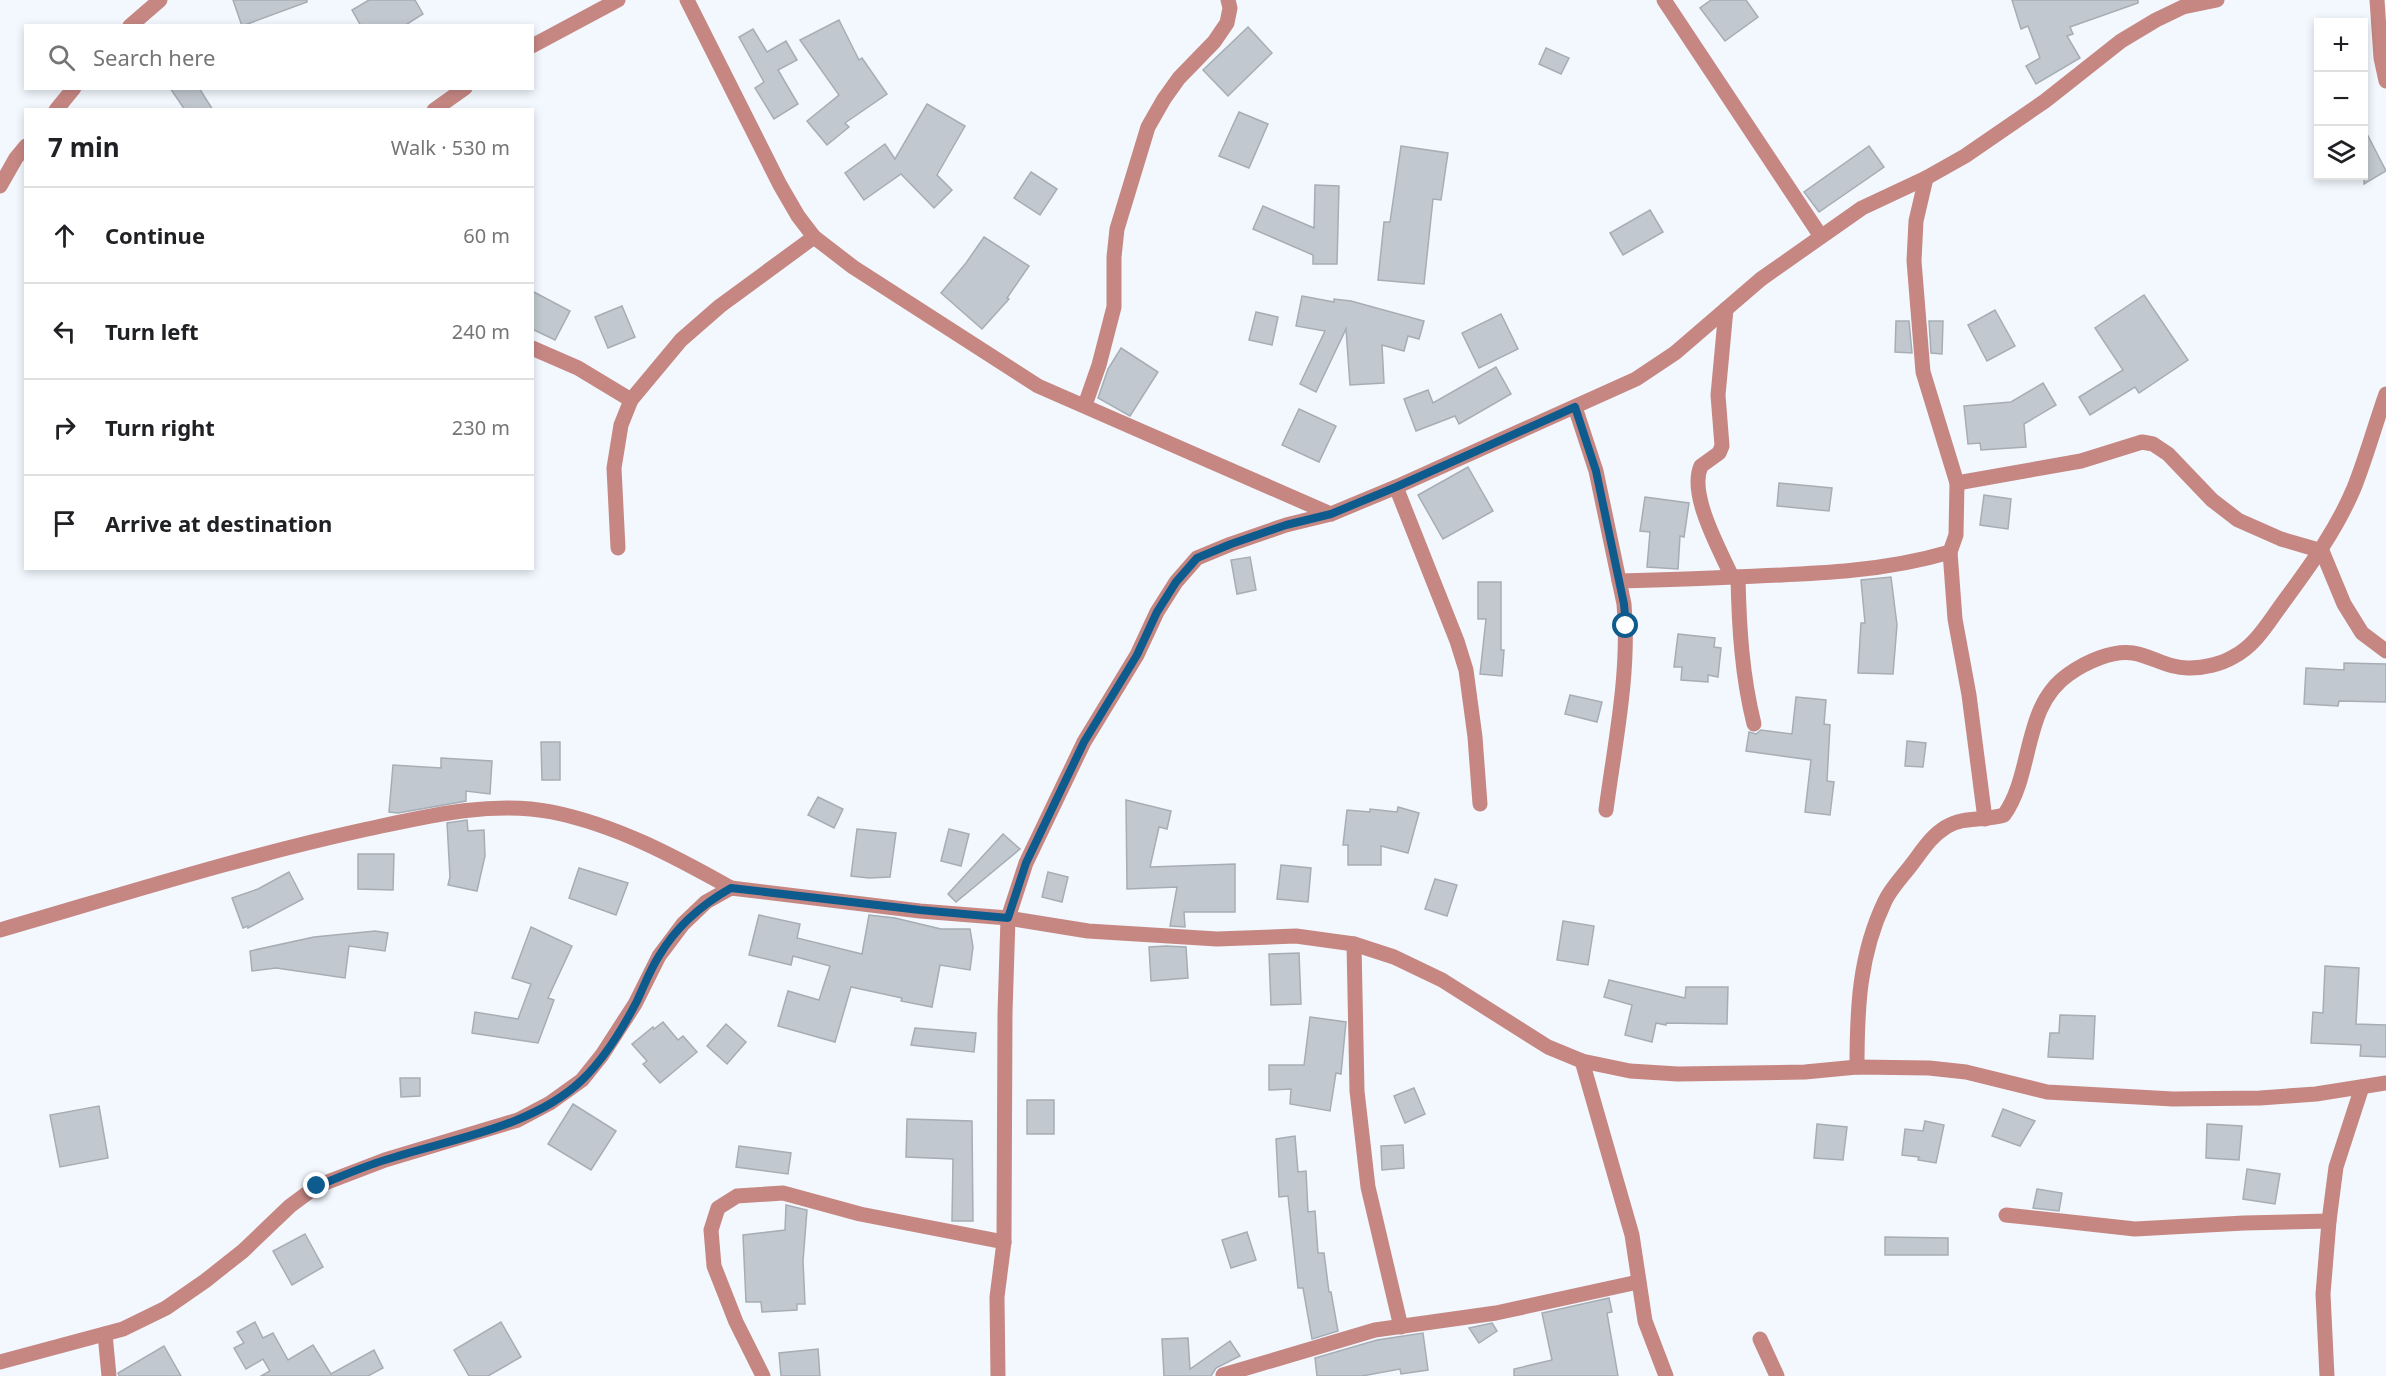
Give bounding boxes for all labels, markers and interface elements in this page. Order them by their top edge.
map controls [2314,18,2368,180]
button: + [2314,18,2368,72]
search box [24,24,534,90]
icon: search [45,41,78,74]
text: Search here [93,42,215,72]
button: − [2314,72,2368,126]
button: layers [2314,126,2368,180]
text: 7 min [48,129,120,165]
text: Walk · 530 m [391,134,510,161]
icon: ahead [48,219,81,252]
text: Continue [105,220,205,250]
text: 60 m [463,222,510,249]
icon: left [48,315,81,348]
text: Turn left [105,316,199,346]
text: 240 m [452,318,510,345]
icon: right [48,411,81,444]
text: Turn right [105,412,215,442]
text: 230 m [452,414,510,441]
icon: arrive [48,507,81,540]
text: Arrive at destination [105,508,332,538]
route start [1612,612,1638,638]
route end [303,1172,329,1198]

